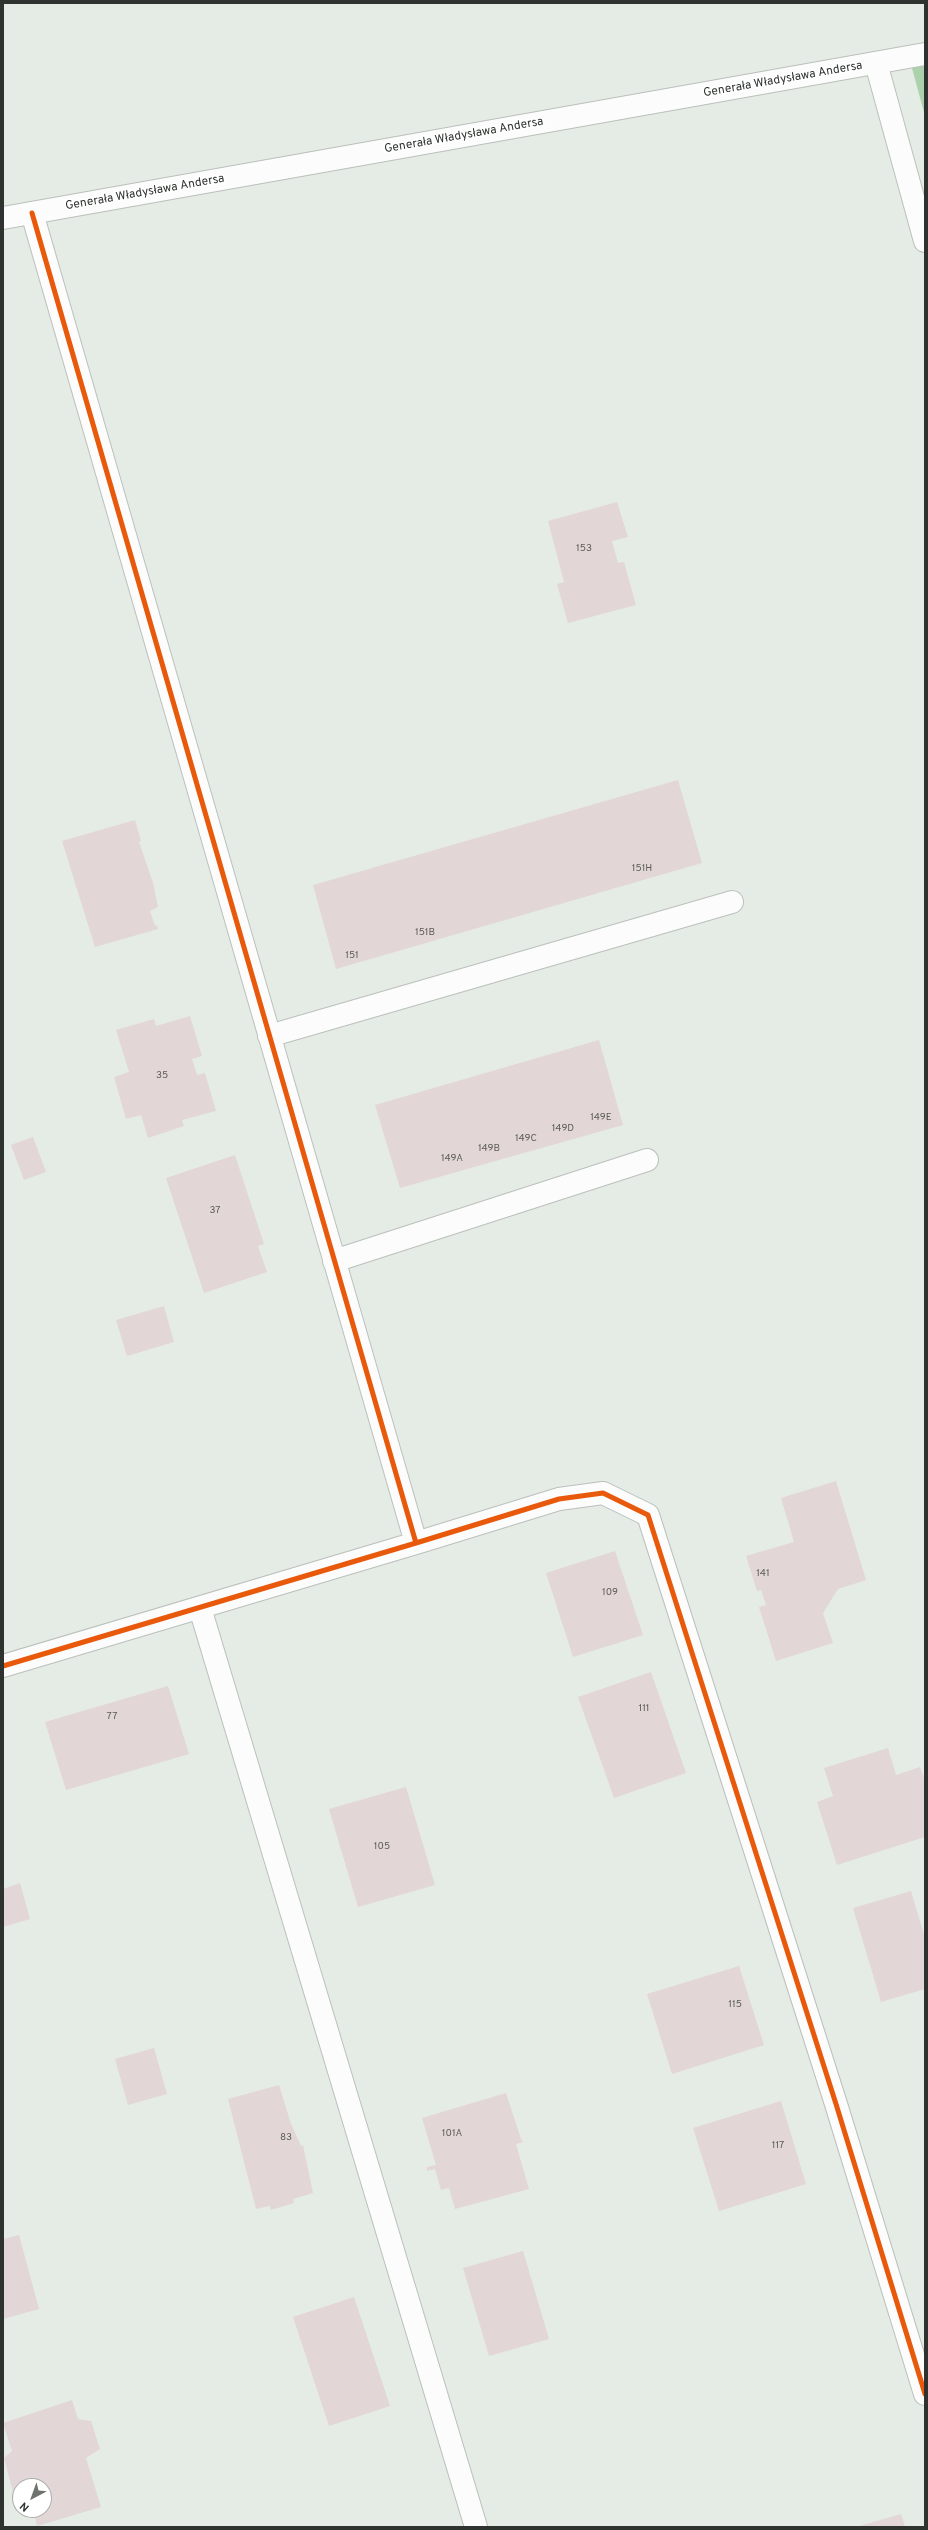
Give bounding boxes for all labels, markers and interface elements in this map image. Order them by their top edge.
street label: Generała Władysława Andersa [702,59,864,101]
street label: Generała Władysława Andersa [383,115,545,157]
street label: Generała Władysława Andersa [64,172,226,214]
house number: 153 [576,543,592,555]
house number: 151H [632,863,652,875]
house number: 151B [415,927,435,939]
house number: 151 [345,950,359,962]
house number: 35 [156,1070,168,1082]
house number: 149E [590,1112,612,1124]
house number: 149D [552,1123,574,1135]
house number: 149C [515,1133,537,1145]
house number: 149B [478,1143,500,1155]
house number: 149A [441,1153,463,1165]
house number: 37 [209,1205,221,1217]
house number: 141 [756,1568,770,1580]
house number: 109 [602,1587,618,1599]
house number: 111 [638,1703,650,1715]
house number: 77 [107,1711,117,1723]
house number: 105 [374,1841,390,1853]
house number: 115 [728,1999,742,2011]
house number: 101A [442,2128,462,2140]
house number: 83 [280,2132,292,2144]
house number: 117 [772,2140,784,2152]
north arrow [12,2478,52,2518]
text: N [17,2498,32,2514]

